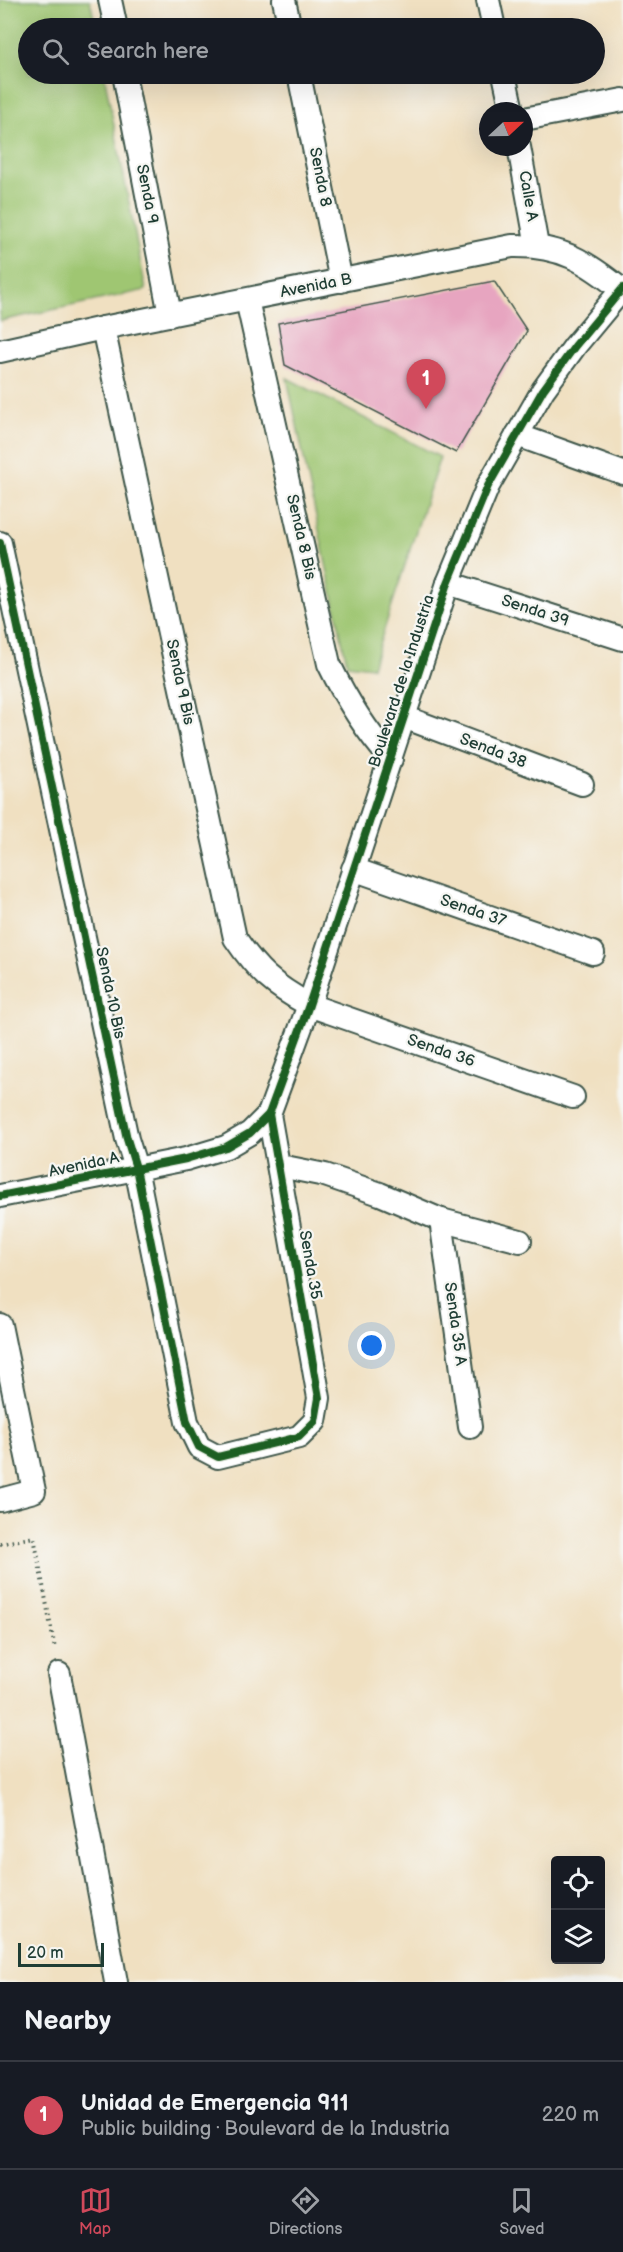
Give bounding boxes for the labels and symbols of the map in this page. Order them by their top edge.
north arrow [479,102,533,156]
street label: Senda 8 [305,146,335,208]
street label: Senda 9 [132,163,162,225]
street label: Calle A [514,169,542,223]
street label: Avenida B [279,270,353,302]
pin: 1 [406,360,446,409]
street label: Senda 8 Bis [282,492,320,582]
street label: Senda 39 [499,591,571,631]
street label: Boulevard de la Industria [365,592,439,770]
street label: Senda 9 Bis [162,638,198,727]
street label: Senda 38 [457,730,529,772]
street label: Senda 37 [438,891,509,931]
street label: Senda 10 Bis [91,945,129,1041]
street label: Senda 36 [405,1031,478,1072]
street label: Avenida A [47,1148,121,1182]
street label: Senda 35 [295,1229,325,1301]
street label: Senda 35 A [440,1281,470,1367]
your location [357,1331,386,1360]
scale bar [18,1940,104,1968]

